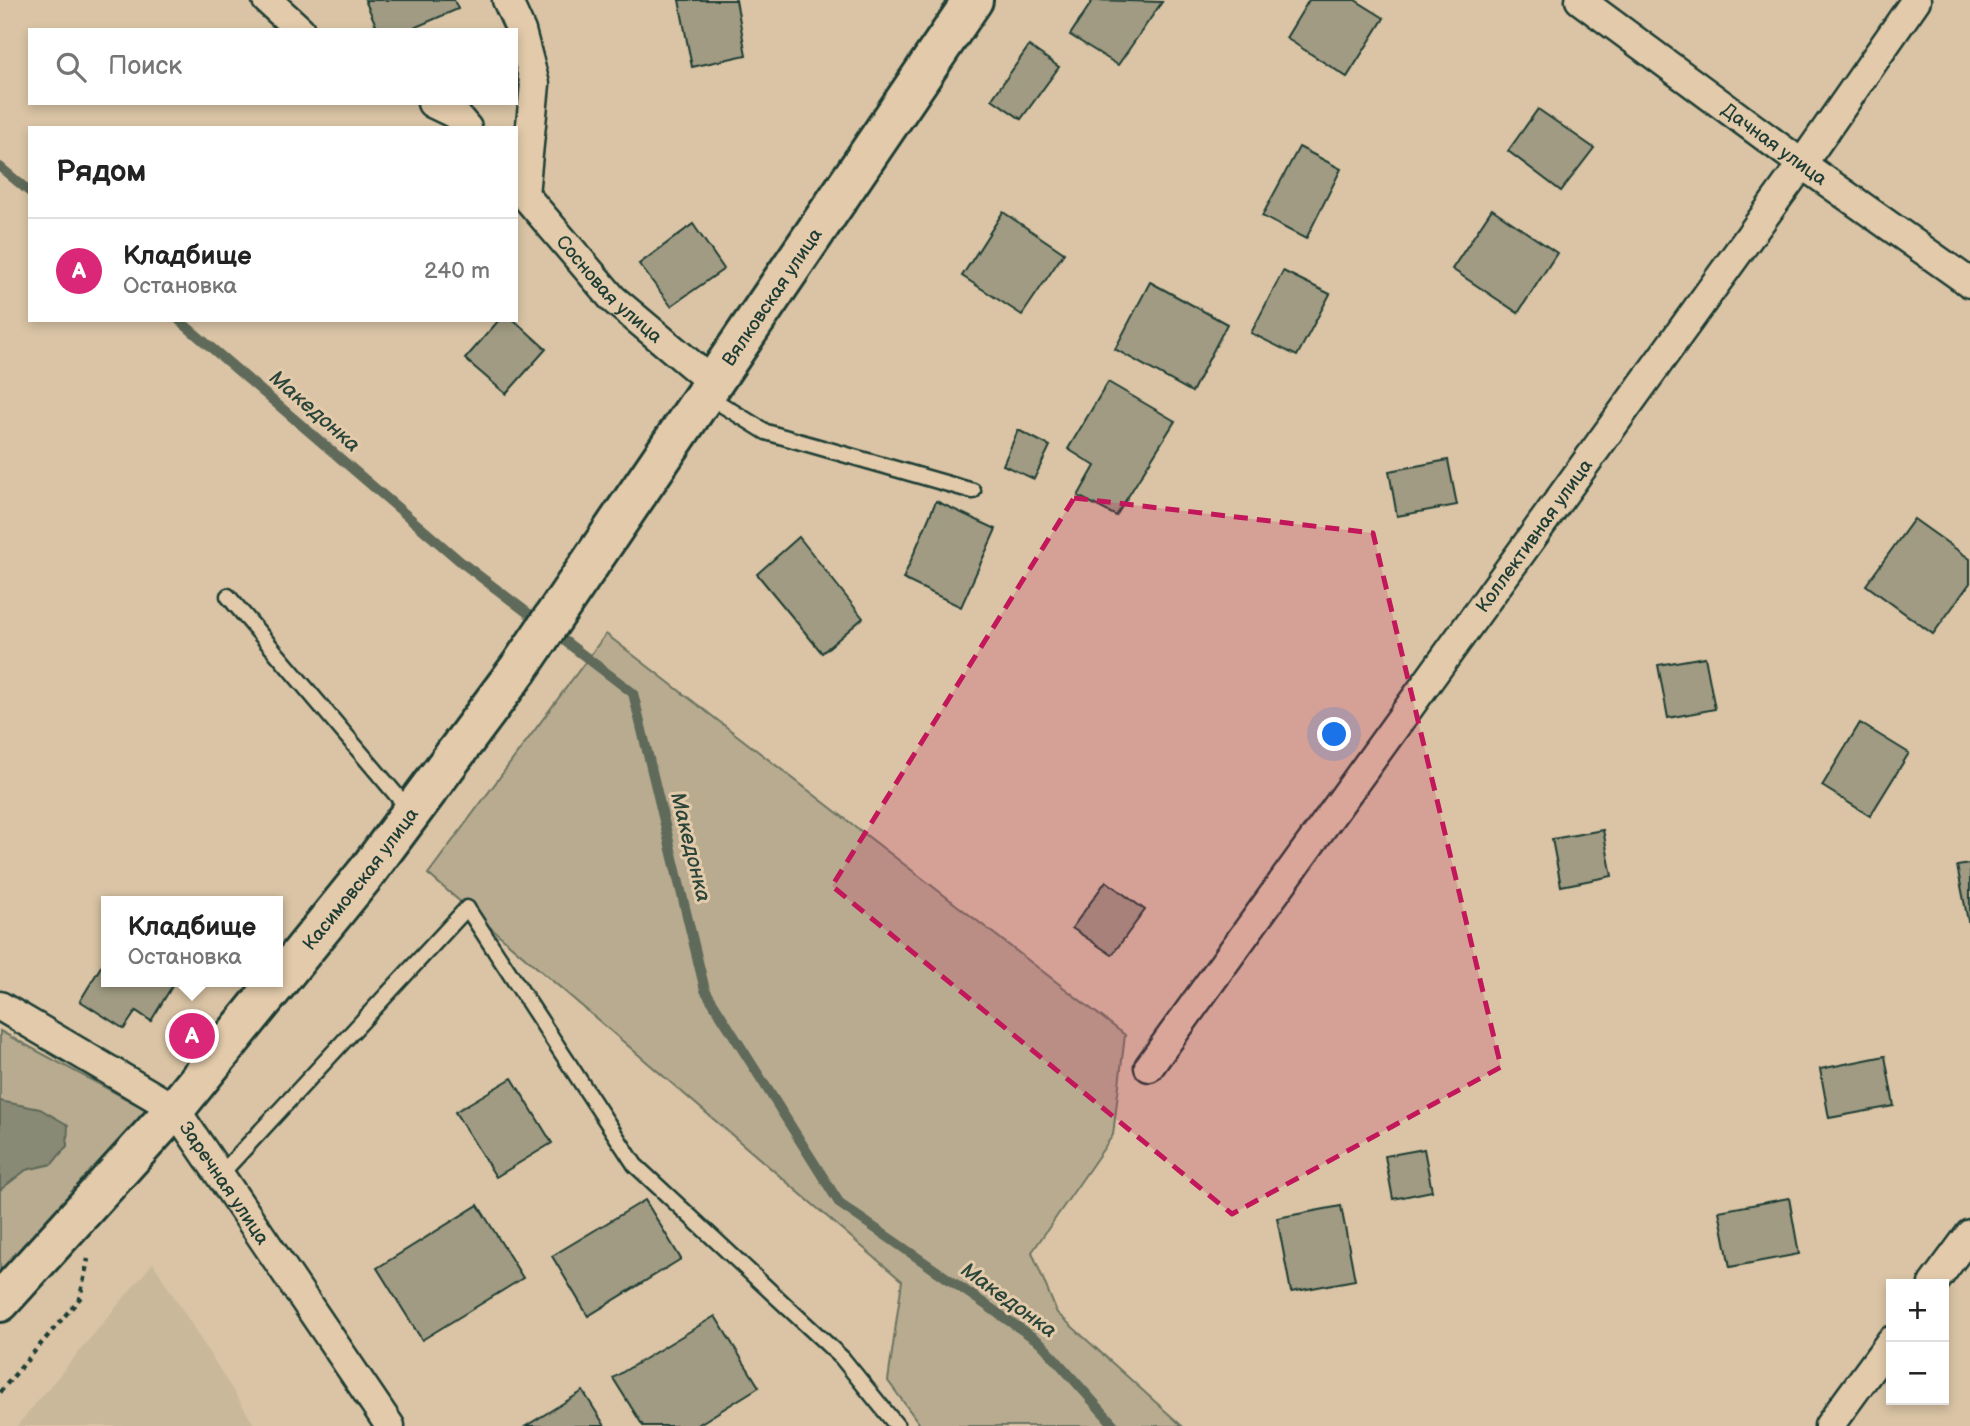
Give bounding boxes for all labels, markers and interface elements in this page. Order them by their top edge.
search box [28,28,518,105]
icon: search [52,48,90,86]
text: Поиск [108,51,182,82]
street label: Дачная улица [1717,99,1831,191]
text: Рядом [56,154,146,190]
street label: Вялковская улица [718,224,828,371]
street label: Сосновая улица [551,231,667,348]
text: Кладбище [123,241,252,272]
text: A [72,257,86,285]
text: 240 m [424,257,490,285]
text: Остановка [123,272,237,300]
water label: Македонка [264,365,365,458]
street label: Коллективная улица [1471,455,1598,618]
your location [1317,717,1351,751]
water label: Македонка [665,790,716,905]
street label: Касимовская улица [298,804,424,955]
popup [101,896,283,987]
text: Кладбище [128,912,256,943]
text: Остановка [128,943,242,971]
pin: A [169,1010,215,1062]
street label: Заречная улица [174,1117,274,1249]
water label: Македонка [956,1257,1061,1343]
map controls [1886,1279,1949,1405]
button: + [1886,1279,1949,1342]
button: − [1886,1342,1949,1405]

